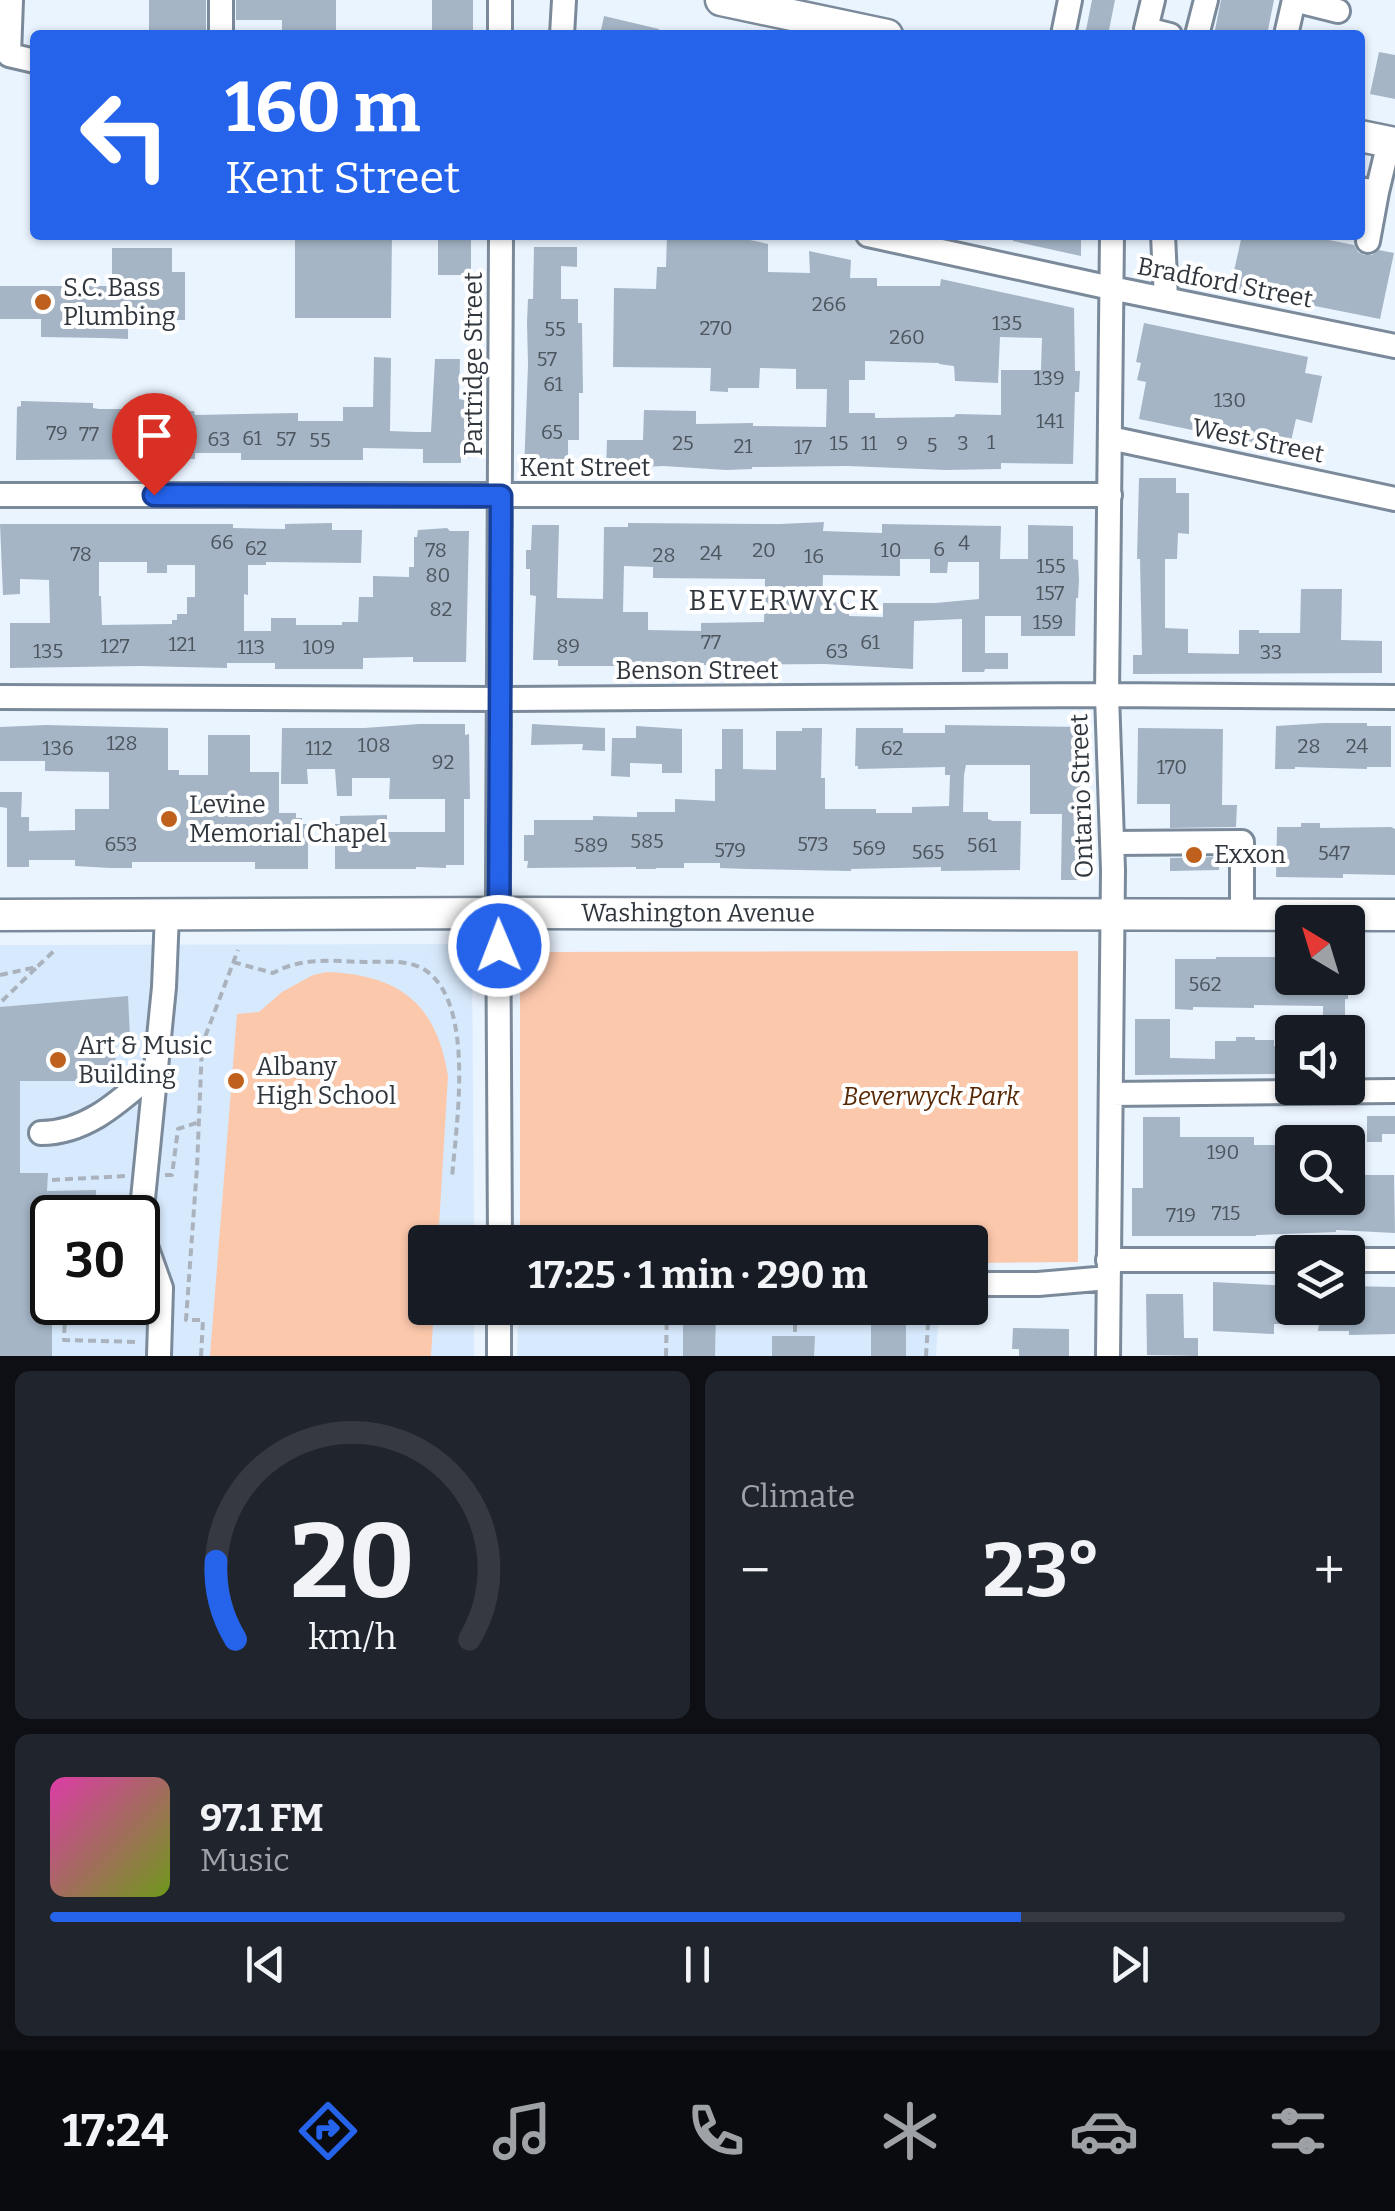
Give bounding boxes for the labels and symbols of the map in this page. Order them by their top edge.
street label: Bradford Street [1135,251,1315,315]
street label: Partridge Street [459,272,489,456]
place label: S.C. Bass Plumbing [63,273,176,332]
marker: S.C. Bass Plumbing [32,291,54,313]
house number: 266 [812,292,846,316]
house number: 135 [992,311,1022,335]
house number: 270 [699,316,733,340]
house number: 55 [544,317,566,341]
house number: 260 [889,325,925,349]
house number: 57 [537,347,557,371]
house number: 139 [1033,366,1065,390]
house number: 61 [543,372,563,396]
house number: 130 [1214,388,1246,412]
pin [112,393,197,496]
house number: 141 [1036,409,1064,433]
street label: West Street [1189,412,1327,470]
house number: 65 [541,420,563,444]
house number: 79 [46,421,68,445]
house number: 77 [79,422,99,446]
house number: 61 [242,426,262,450]
house number: 63 [208,427,230,451]
house number: 57 [276,427,296,451]
house number: 55 [309,428,331,452]
house number: 1 [987,430,995,454]
house number: 25 [672,431,694,455]
house number: 15 [830,431,848,455]
house number: 11 [861,431,877,455]
house number: 9 [896,431,908,455]
house number: 3 [957,431,969,455]
house number: 5 [927,433,937,457]
house number: 21 [734,434,753,458]
house number: 17 [794,435,812,459]
street label: Kent Street [520,453,650,483]
house number: 66 [210,530,234,554]
house number: 4 [958,531,970,555]
house number: 62 [245,536,267,560]
house number: 6 [933,537,945,561]
house number: 78 [425,538,447,562]
house number: 20 [752,538,776,562]
house number: 10 [881,538,901,562]
house number: 24 [700,541,723,565]
house number: 78 [70,542,92,566]
house number: 28 [653,543,675,567]
house number: 16 [804,544,824,568]
house number: 155 [1036,554,1066,578]
house number: 80 [426,563,450,587]
house number: 157 [1036,581,1064,605]
district label: BEVERWYCK [689,584,881,617]
house number: 82 [430,597,452,621]
house number: 159 [1033,610,1063,634]
house number: 77 [701,630,721,654]
house number: 61 [860,630,880,654]
house number: 121 [168,632,196,656]
house number: 127 [101,634,129,658]
house number: 89 [556,634,580,658]
house number: 113 [237,635,265,659]
house number: 109 [303,635,335,659]
house number: 135 [33,639,63,663]
house number: 63 [826,639,848,663]
house number: 33 [1260,640,1282,664]
street label: Benson Street [615,656,779,686]
street label: Ontario Street [1064,713,1100,879]
house number: 128 [106,731,138,755]
house number: 108 [358,733,390,757]
house number: 28 [1298,734,1320,758]
house number: 24 [1346,734,1369,758]
house number: 136 [42,736,74,760]
house number: 112 [305,736,333,760]
house number: 62 [881,736,903,760]
house number: 92 [432,750,454,774]
house number: 170 [1157,755,1187,779]
place label: Levine Memorial Chapel [189,790,387,849]
marker: Levine Memorial Chapel [158,808,180,830]
house number: 585 [630,829,664,853]
house number: 653 [105,832,138,856]
house number: 573 [797,832,829,856]
house number: 589 [574,833,608,857]
house number: 561 [967,833,997,857]
house number: 569 [852,836,886,860]
house number: 579 [714,838,746,862]
house number: 565 [912,840,944,864]
place label: Exxon [1214,840,1286,870]
house number: 547 [1318,841,1350,865]
marker: Exxon [1183,844,1205,866]
position arrow [447,894,551,998]
street label: Washington Avenue [581,898,815,929]
north arrow [1275,905,1365,995]
house number: 562 [1188,972,1222,996]
place label: Art & Music Building [78,1031,213,1090]
marker: Art & Music Building [47,1049,69,1071]
place label: Albany High School [256,1052,396,1111]
marker: Albany High School [225,1070,247,1092]
park label: Beverwyck Park [843,1082,1020,1112]
house number: 190 [1207,1140,1239,1164]
speed limit sign: 30 [30,1195,160,1325]
house number: 715 [1212,1201,1240,1225]
house number: 719 [1166,1203,1196,1227]

